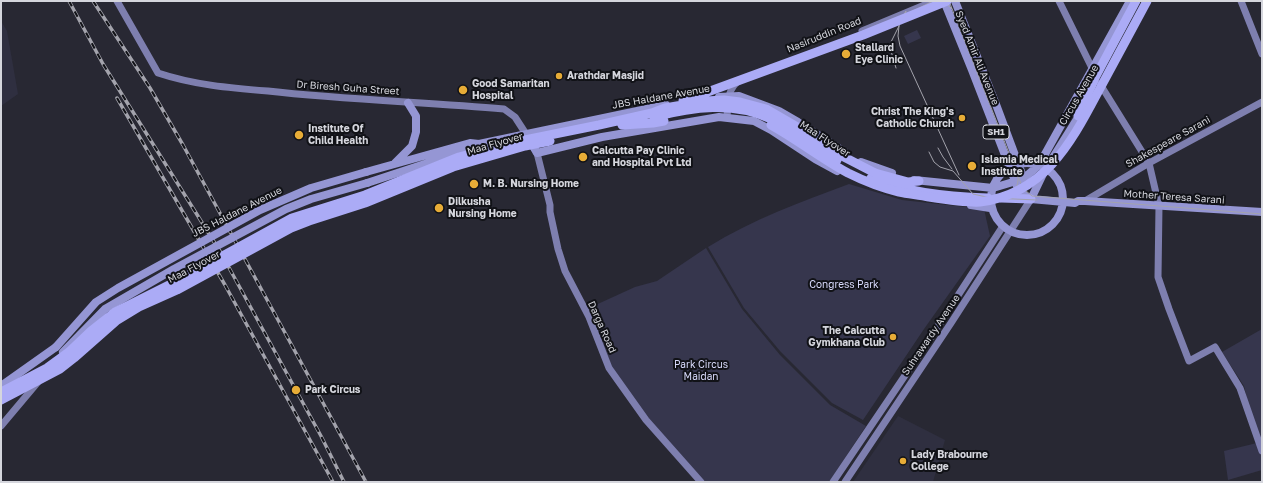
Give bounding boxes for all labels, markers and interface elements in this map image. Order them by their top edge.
street label: Syed Amir Ali Avenue [953,9,1001,107]
street label: Nasiruddin Road [785,15,863,55]
place label: Stallard Eye Clinic [855,42,903,66]
marker: Stallard Eye Clinic [840,48,852,60]
street label: Circus Avenue [1057,63,1101,127]
place label: Arathdar Masjid [567,70,644,82]
marker: Arathdar Masjid [554,71,564,81]
street label: Dr Biresh Guha Street [296,78,400,98]
place label: Good Samaritan Hospital [472,78,550,102]
street label: JBS Haldane Avenue [611,82,711,112]
marker: Good Samaritan Hospital [457,84,469,96]
place label: Christ The King's Catholic Church [871,106,954,130]
marker: Christ The King's Catholic Church [957,113,967,123]
street label: Shakespeare Sarani [1124,114,1212,170]
street label: Maa Flyover [798,118,852,160]
place label: Institute Of Child Health [308,123,368,146]
road number: SH1 [983,125,1009,139]
marker: Institute Of Child Health [293,129,305,141]
street label: Maa Flyover [466,130,524,158]
place label: Calcutta Pay Clinic and Hospital Pvt Ltd [592,145,691,168]
marker: Calcutta Pay Clinic and Hospital Pvt Ltd [577,151,589,163]
place label: Islamia Medical Institute [981,154,1058,178]
marker: Islamia Medical Institute [966,160,978,172]
marker: M. B. Nursing Home [468,178,480,190]
place label: M. B. Nursing Home [483,178,579,190]
street label: JBS Haldane Avenue [190,184,284,240]
street label: Mother Teresa Sarani [1123,187,1225,207]
place label: Dilkusha Nursing Home [448,196,517,220]
marker: Dilkusha Nursing Home [433,202,445,214]
street label: Maa Flyover [166,248,222,286]
park label: Congress Park [809,279,879,291]
street label: Suhrawardy Avenue [900,292,962,378]
street label: Darga Road [585,299,619,355]
place label: The Calcutta Gymkhana Club [808,325,885,348]
marker: The Calcutta Gymkhana Club [888,332,898,342]
park label: Park Circus Maidan [674,359,728,382]
marker: Park Circus [290,384,302,396]
place label: Park Circus [305,384,360,396]
place label: Lady Brabourne College [911,449,988,472]
marker: Lady Brabourne College [898,456,908,466]

